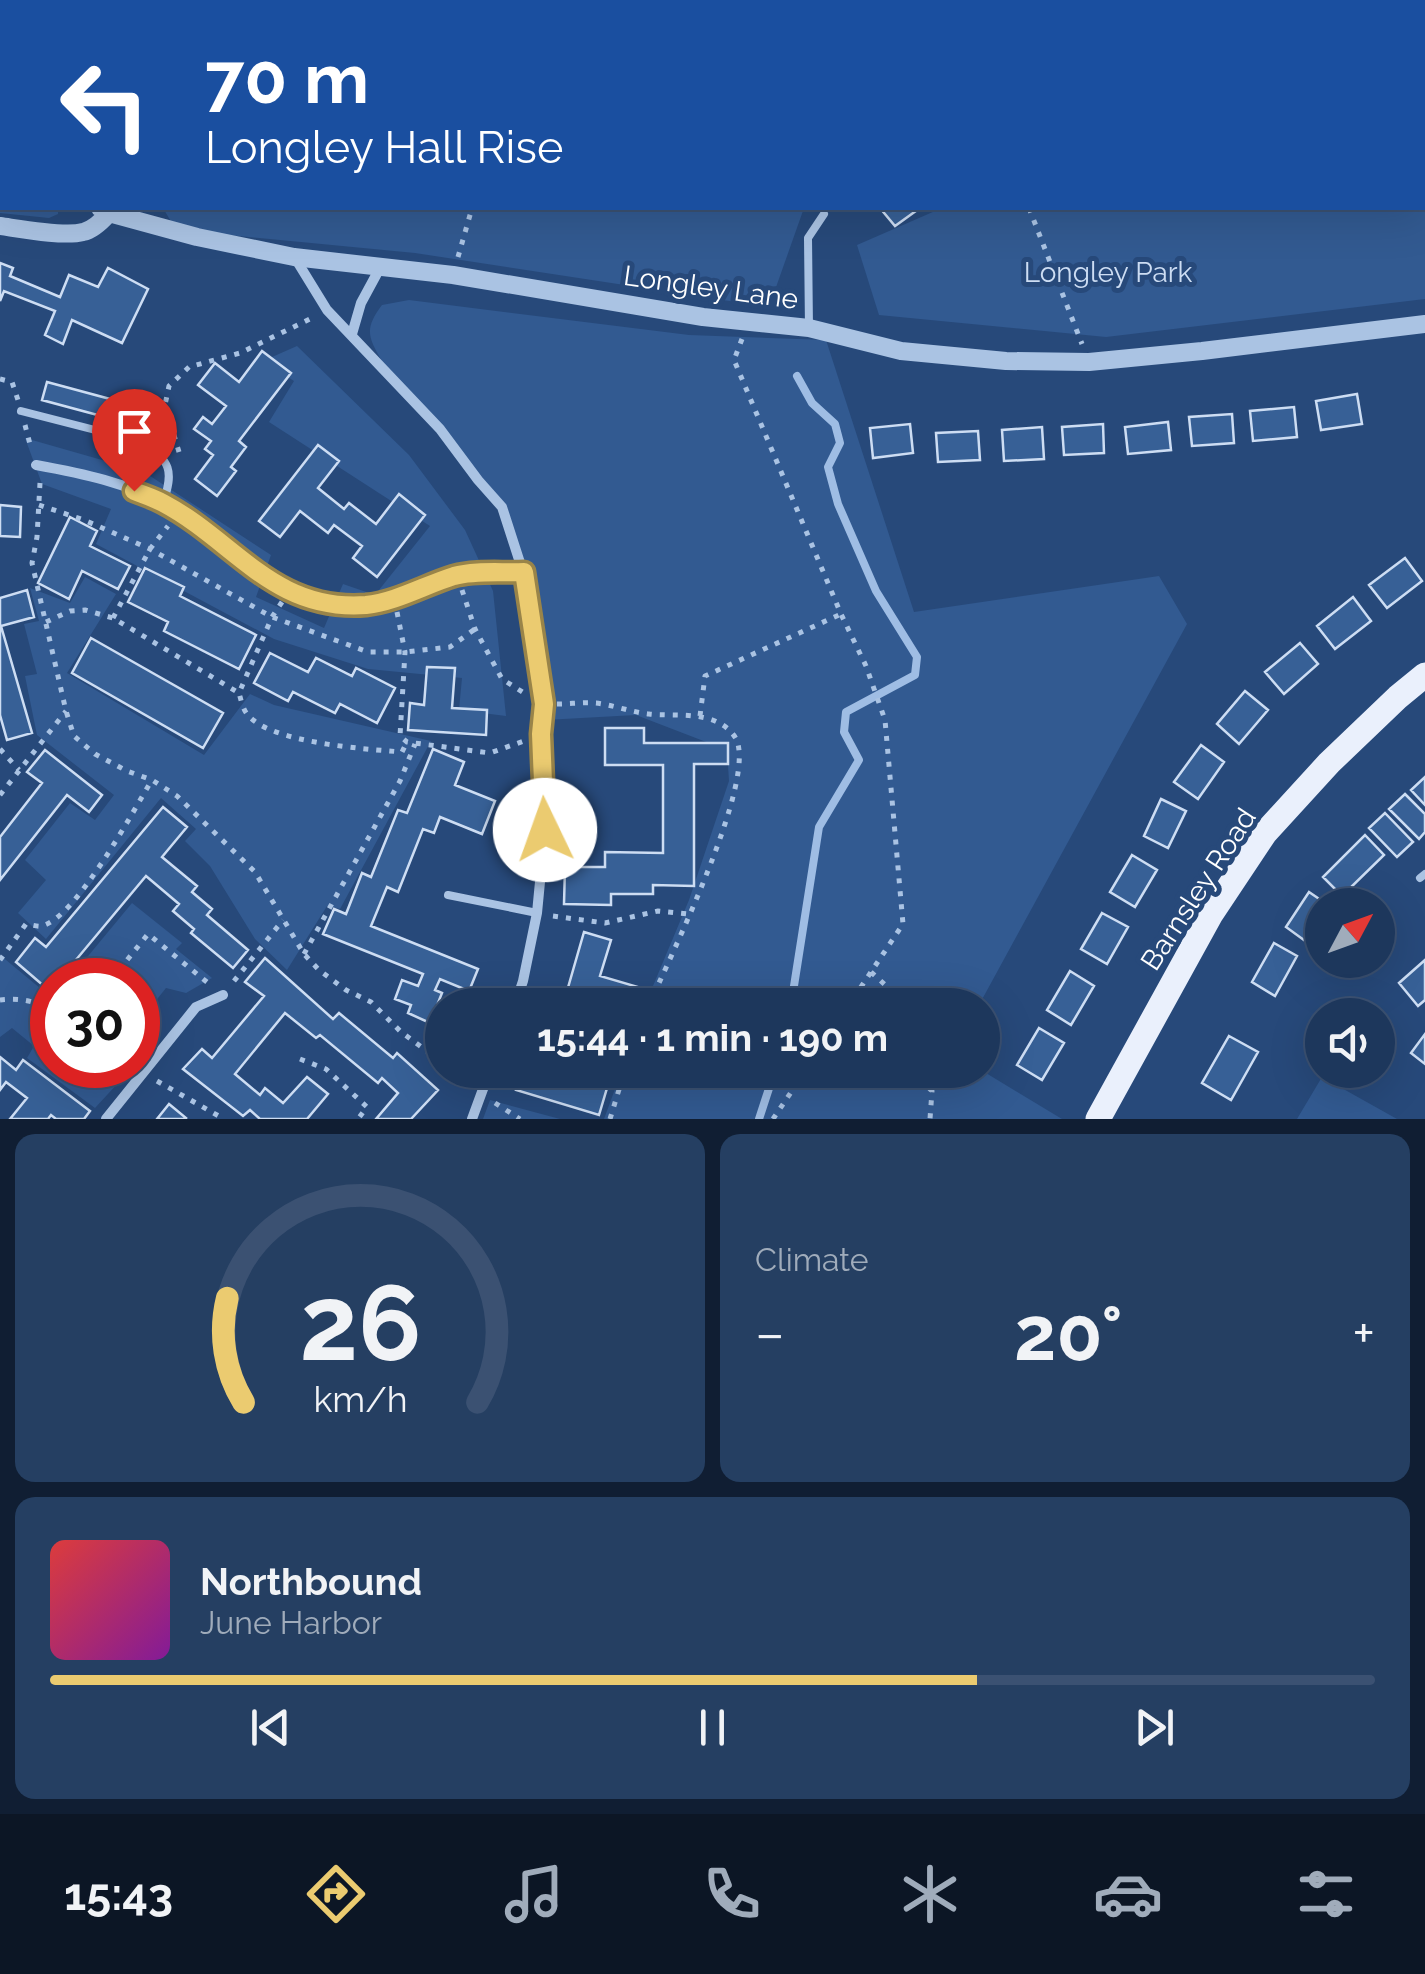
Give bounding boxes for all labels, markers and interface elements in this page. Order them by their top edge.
text: 70 m [205,37,369,119]
icon: left [40,40,170,170]
text: Longley Hall Rise [205,121,563,174]
park label: Longley Park [1024,256,1193,289]
street label: Longley Lane [622,259,800,316]
pin [92,389,177,492]
icon: arrive [107,404,162,459]
position arrow [493,778,597,882]
street label: Barnsley Road [1134,802,1263,976]
north arrow [1305,888,1395,978]
map controls [1305,888,1395,1088]
speed limit sign: 30 [30,958,160,1088]
button: sound [1305,998,1395,1088]
text: 15:44 · 1 min · 190 m [537,1015,888,1060]
text: Climate [755,1241,869,1278]
text: 26 [299,1262,421,1384]
text: 20° [1014,1289,1123,1378]
text: − [755,1301,785,1366]
text: + [1352,1301,1375,1366]
text: km/h [313,1378,407,1420]
text: Northbound [200,1559,422,1604]
text: June Harbor [200,1604,382,1641]
icon: previous [243,1700,298,1755]
icon: pause [685,1700,740,1755]
icon: next [1127,1700,1182,1755]
icon: directions [301,1859,371,1929]
icon: music [499,1859,569,1929]
icon: phone [697,1859,767,1929]
icon: climate [895,1859,965,1929]
icon: car [1093,1859,1163,1929]
icon: filters [1291,1859,1361,1929]
text: 15:43 [64,1868,173,1921]

